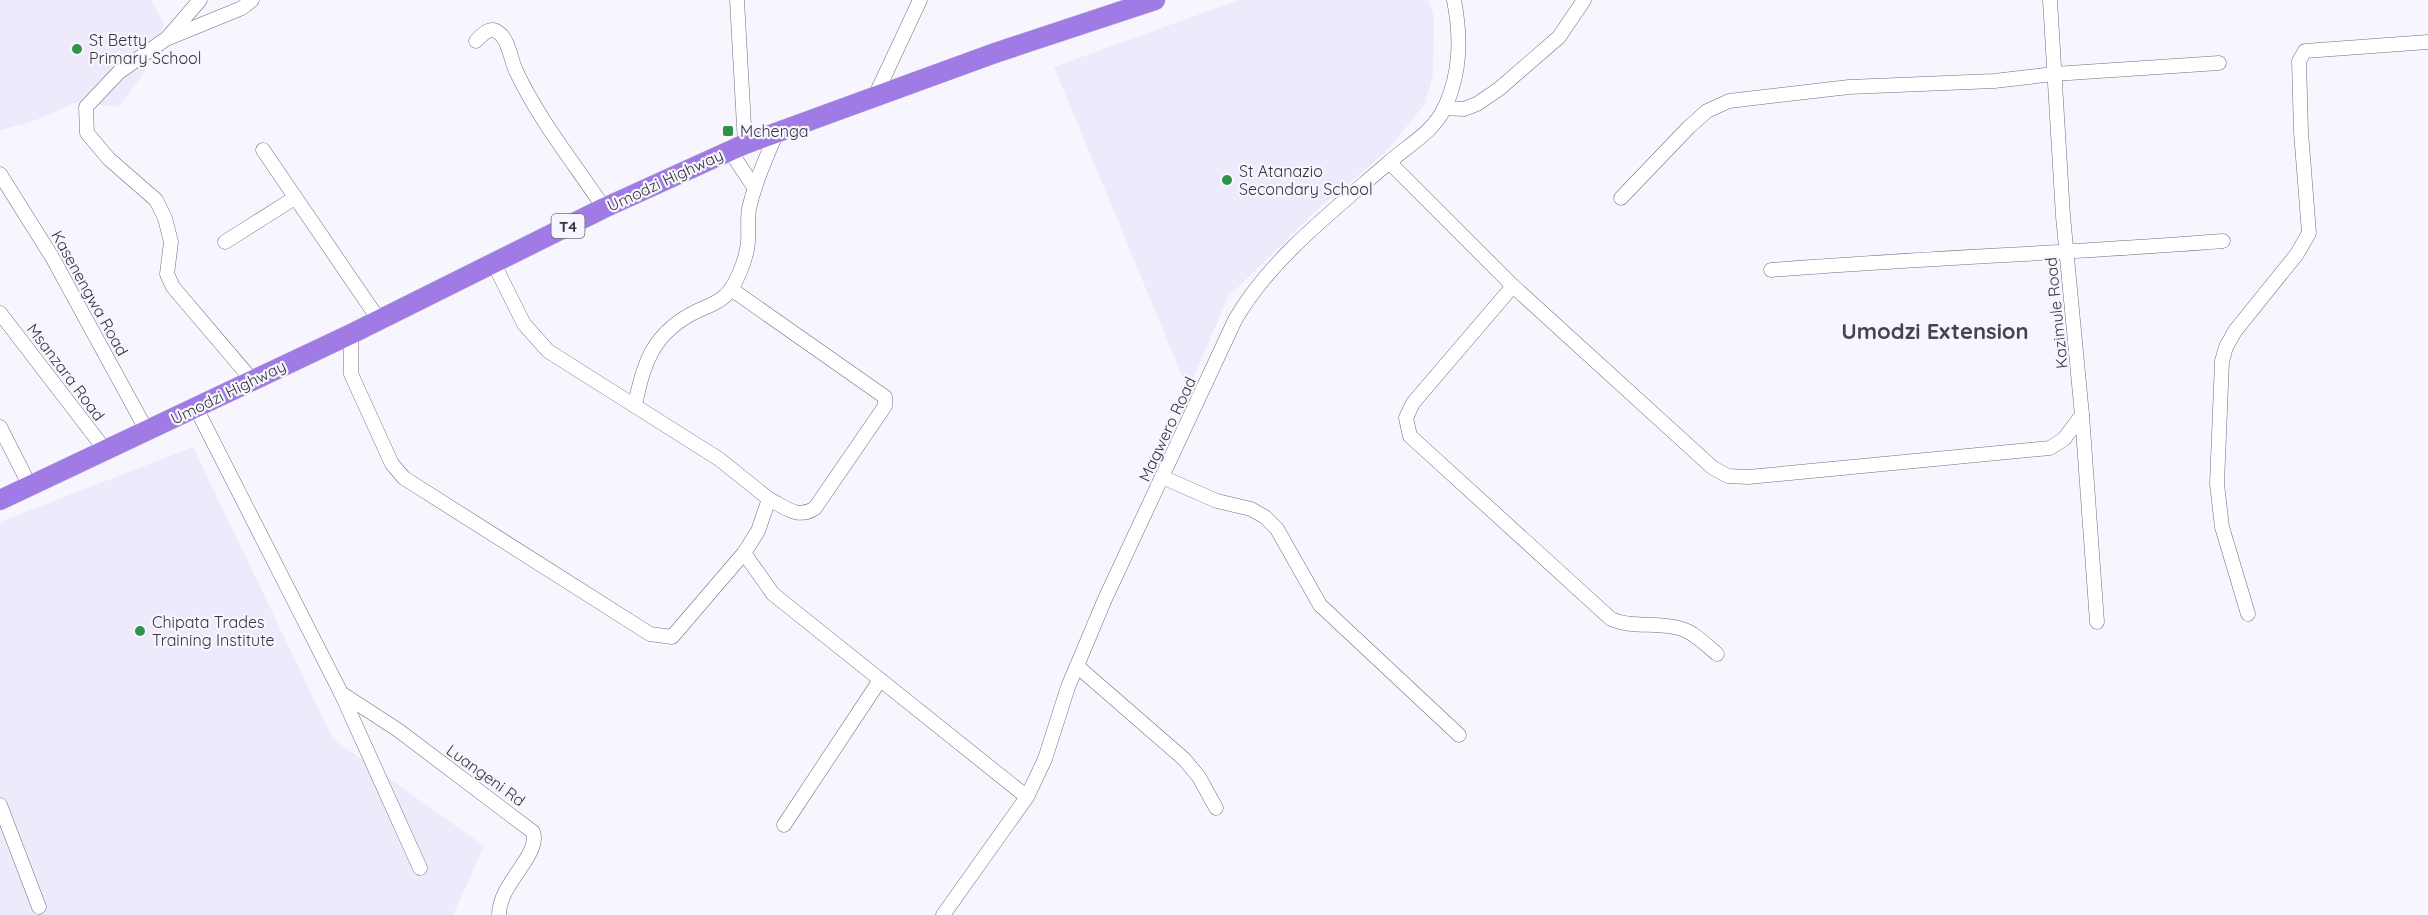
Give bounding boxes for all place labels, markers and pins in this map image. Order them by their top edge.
place label: St Betty Primary School [89,30,201,68]
marker: St Betty Primary School [70,42,84,56]
place label: Mchenga [740,121,809,141]
marker: Mchenga [721,124,735,138]
place label: St Atanazio Secondary School [1239,161,1373,199]
marker: St Atanazio Secondary School [1220,173,1234,187]
place label: Chipata Trades Training Institute [152,612,275,650]
marker: Chipata Trades Training Institute [133,624,147,638]

